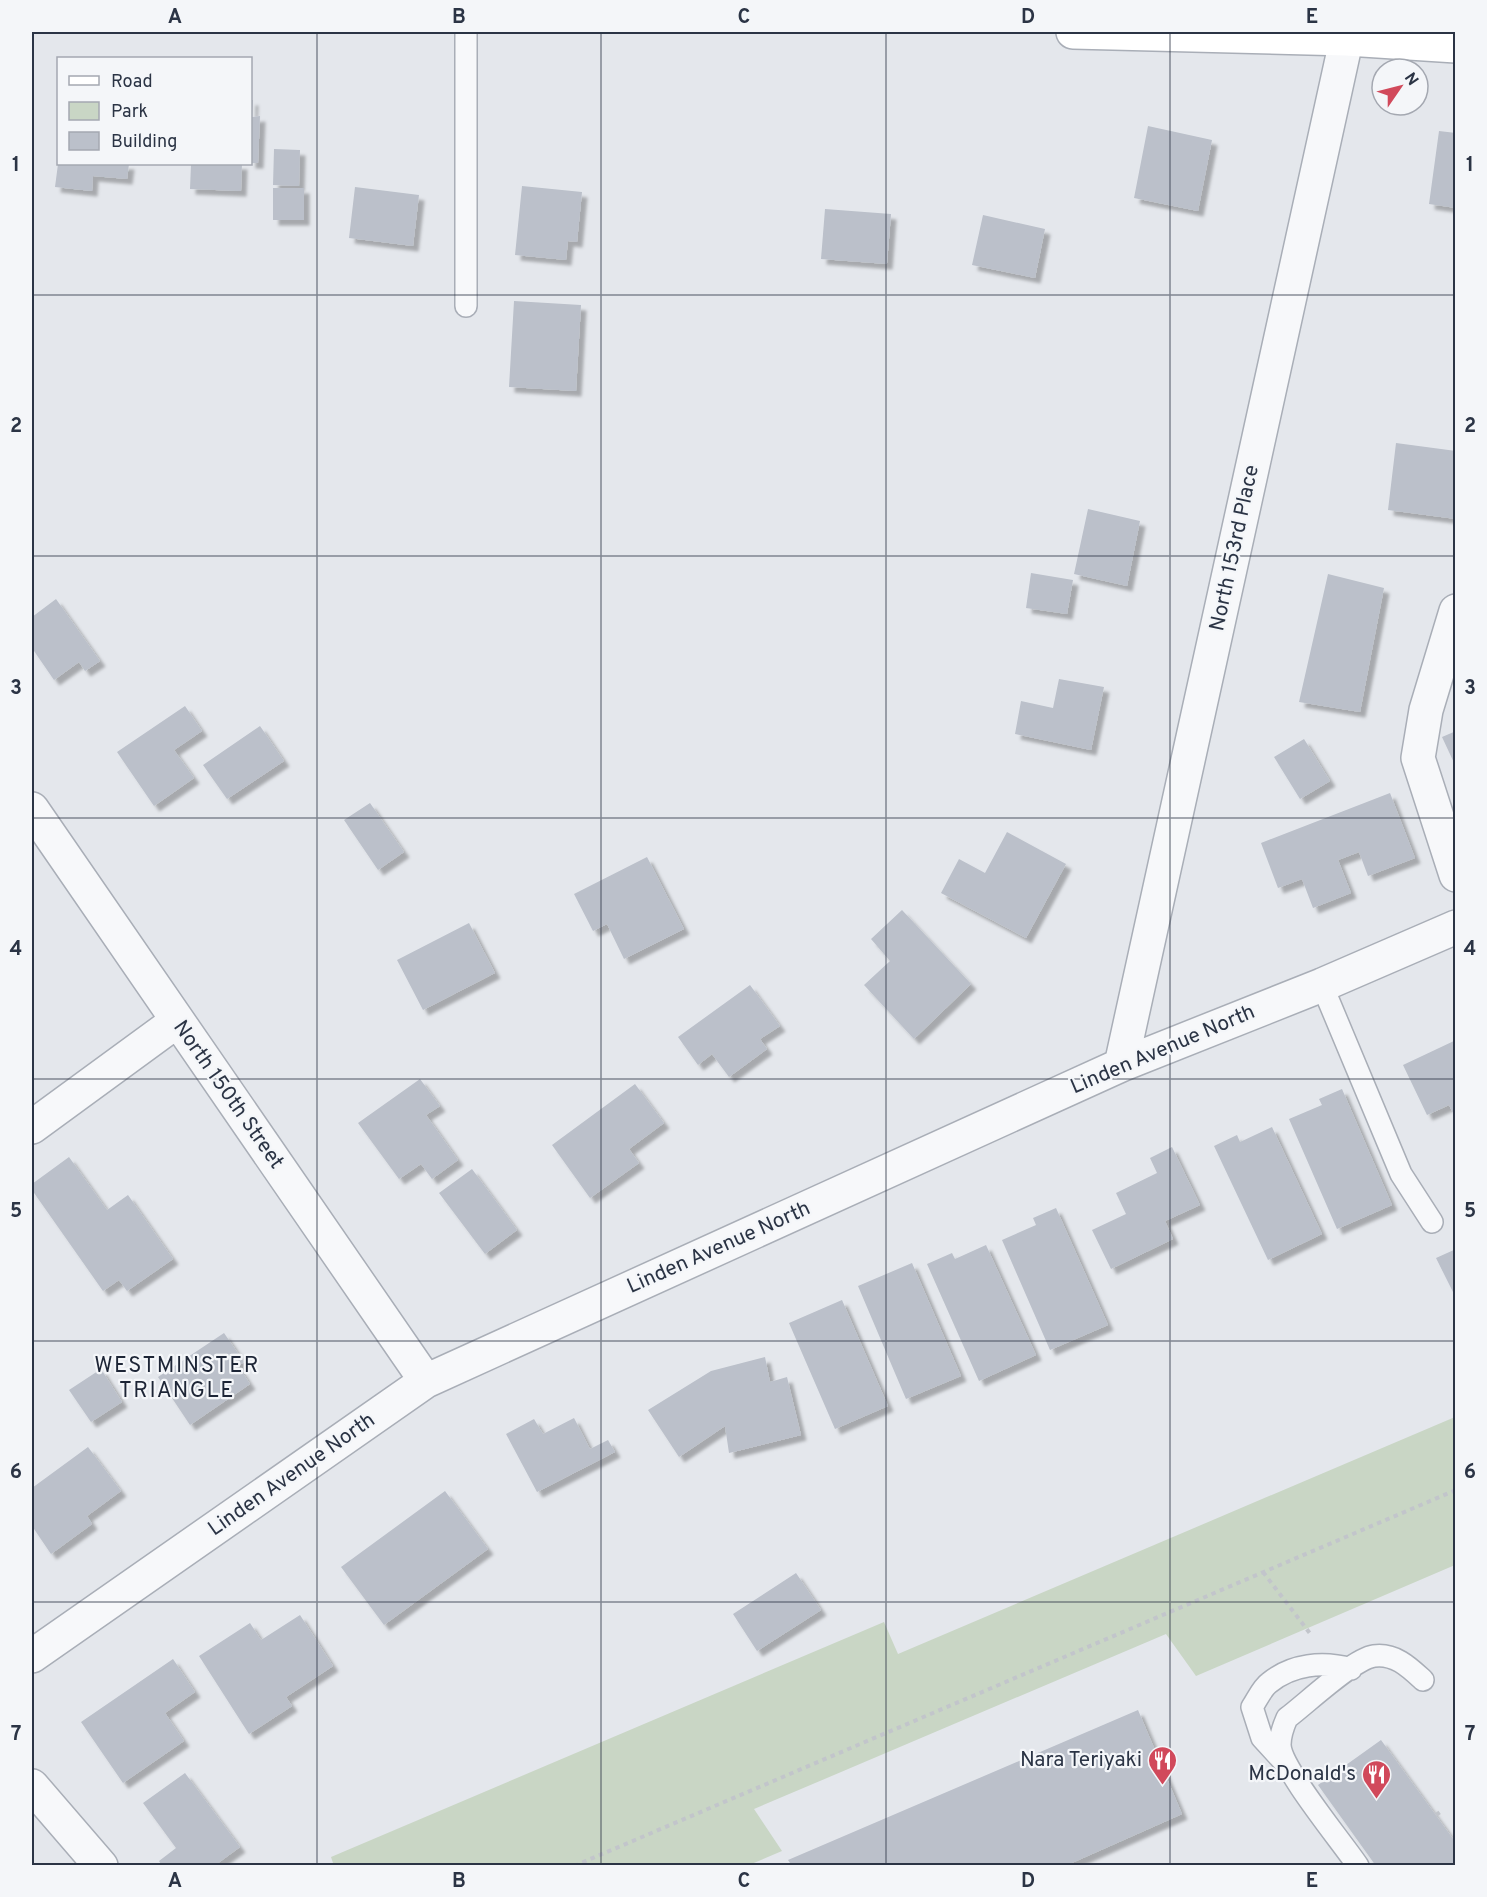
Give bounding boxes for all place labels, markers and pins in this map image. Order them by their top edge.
restaurant icon: Nara Teriyaki [1147,1744,1179,1786]
place label: Nara Teriyaki [1020,1747,1142,1774]
restaurant icon: McDonald's [1361,1758,1393,1800]
place label: McDonald's [1248,1761,1356,1788]

